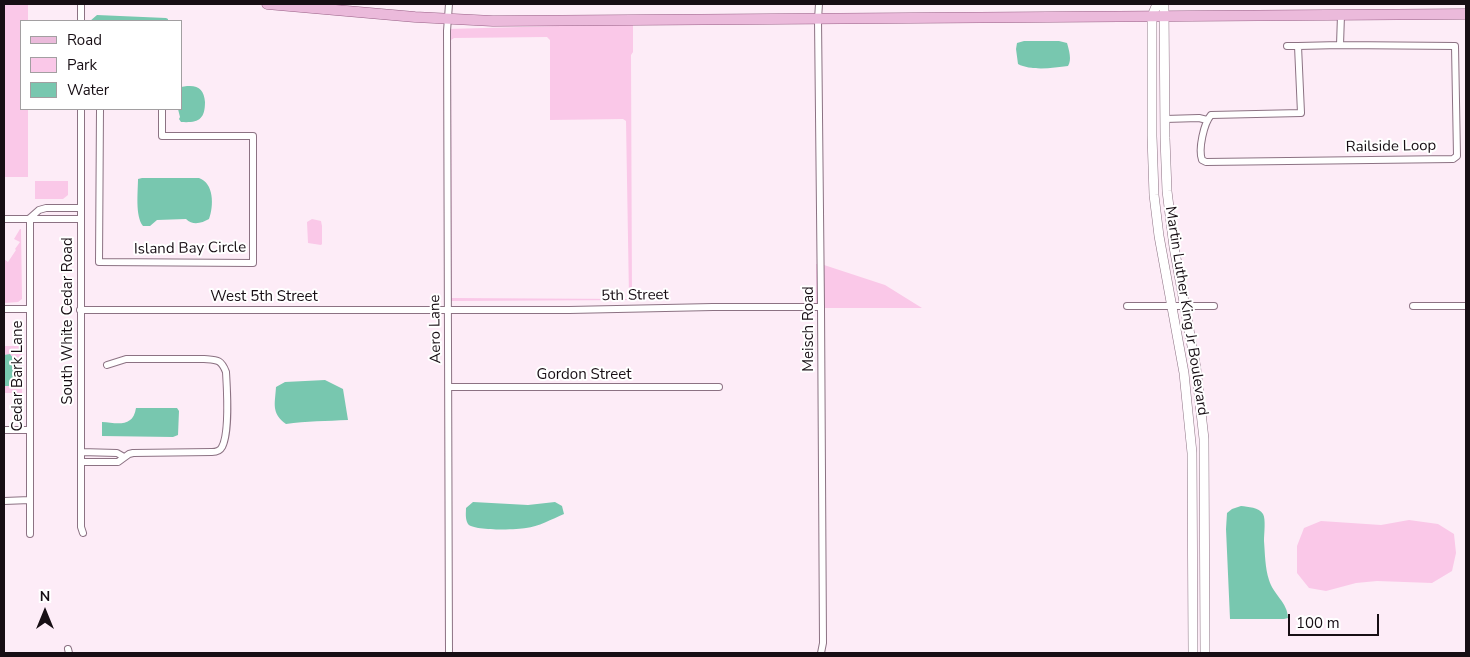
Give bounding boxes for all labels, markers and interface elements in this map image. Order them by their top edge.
legend [20,20,182,110]
text: Road [67,30,102,50]
text: Park [67,55,97,75]
text: Water [67,80,109,100]
street label: Railside Loop [1346,137,1436,157]
street label: Martin Luther King Jr Boulevard [1161,205,1211,417]
street label: South White Cedar Road [59,237,77,405]
street label: Island Bay Circle [134,239,246,259]
street label: 5th Street [601,286,669,306]
street label: Meisch Road [800,286,818,372]
street label: West 5th Street [210,288,318,306]
street label: Aero Lane [426,294,446,364]
street label: Cedar Bark Lane [9,321,27,431]
street label: Gordon Street [537,366,631,384]
north arrow [20,587,70,637]
text: N [40,587,50,606]
scale bar [1290,604,1381,636]
text: 100 m [1296,613,1340,633]

